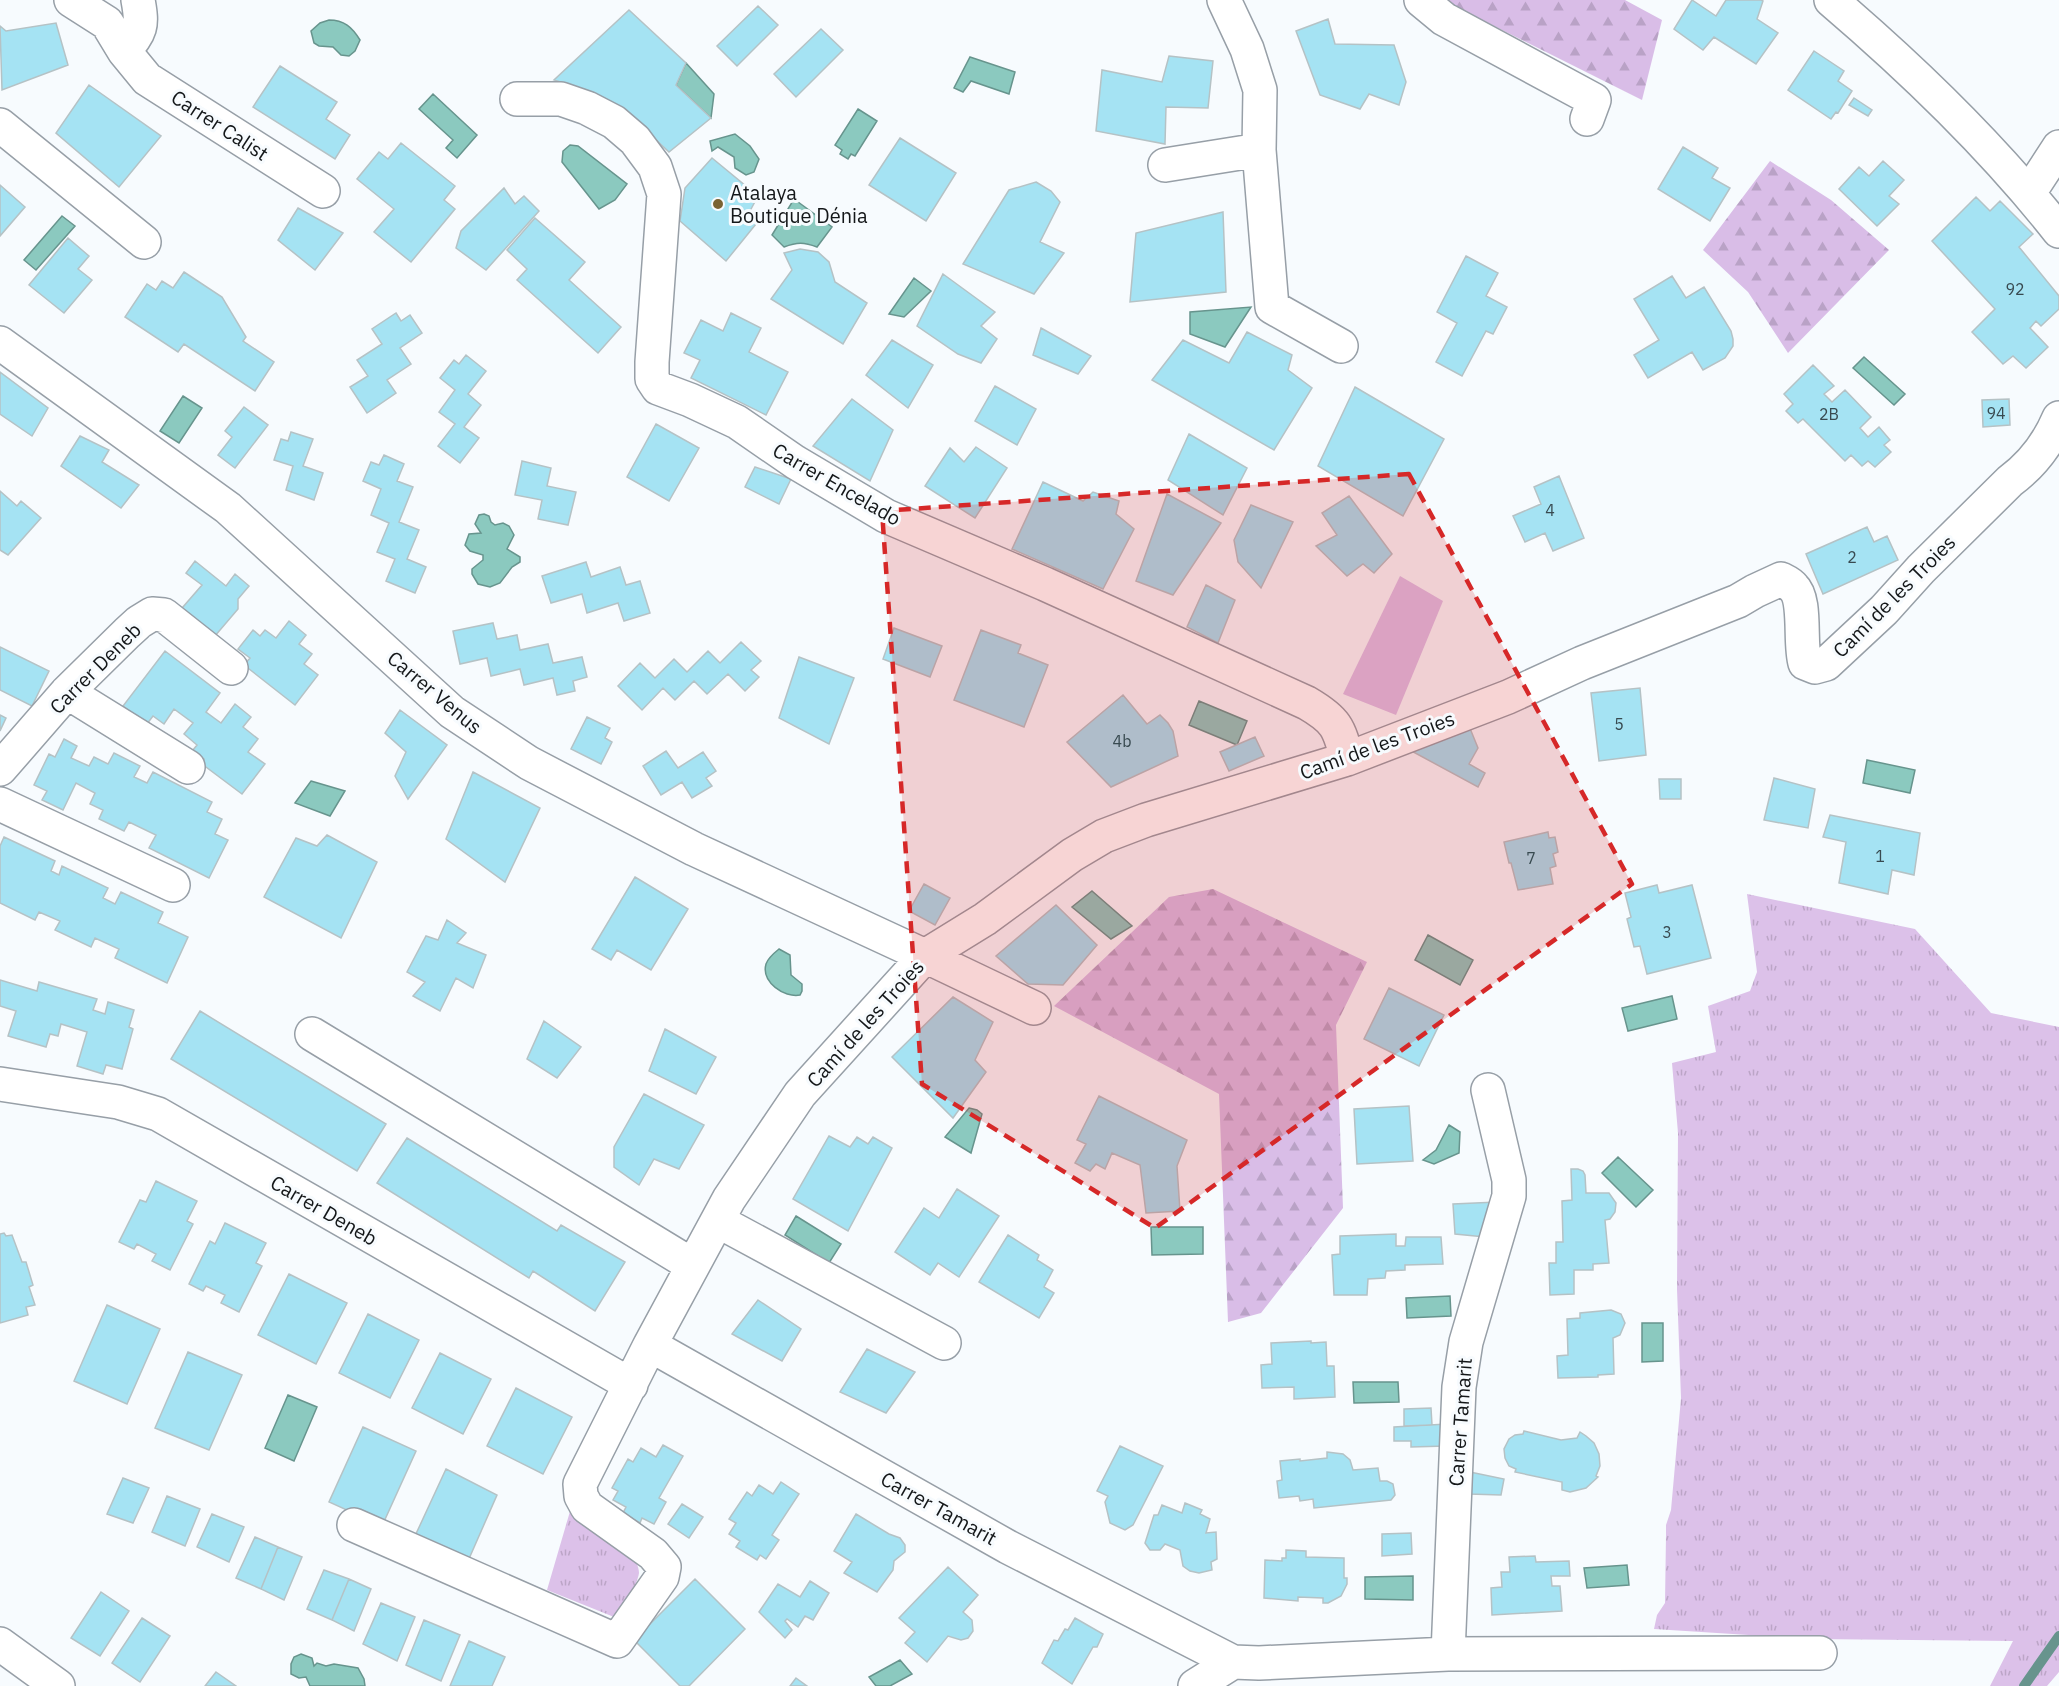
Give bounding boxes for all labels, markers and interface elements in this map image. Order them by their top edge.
street label: Carrer Calist [166,83,274,167]
place label: Atalaya Boutique Dénia [730,179,868,229]
marker: Atalaya Boutique Dénia [711,197,725,211]
house number: 92 [2005,279,2025,299]
house number: 94 [1986,403,2006,423]
house number: 2B [1819,404,1839,424]
street label: Carrer Encelado [768,436,906,532]
house number: 4 [1545,500,1555,520]
street label: Camí de les Troies [1827,529,1961,663]
house number: 2 [1847,547,1857,567]
street label: Carrer Deneb [43,616,147,720]
street label: Carrer Venus [382,644,488,740]
street label: Camí de les Troies [1296,704,1458,786]
house number: 5 [1614,714,1624,734]
house number: 4b [1113,731,1131,751]
house number: 1 [1875,846,1885,866]
house number: 7 [1526,848,1536,868]
house number: 3 [1662,922,1672,942]
street label: Camí de les Troies [800,953,930,1093]
street label: Carrer Deneb [266,1169,382,1251]
street label: Carrer Tamarit [1442,1357,1478,1487]
street label: Carrer Tamarit [876,1465,1002,1551]

